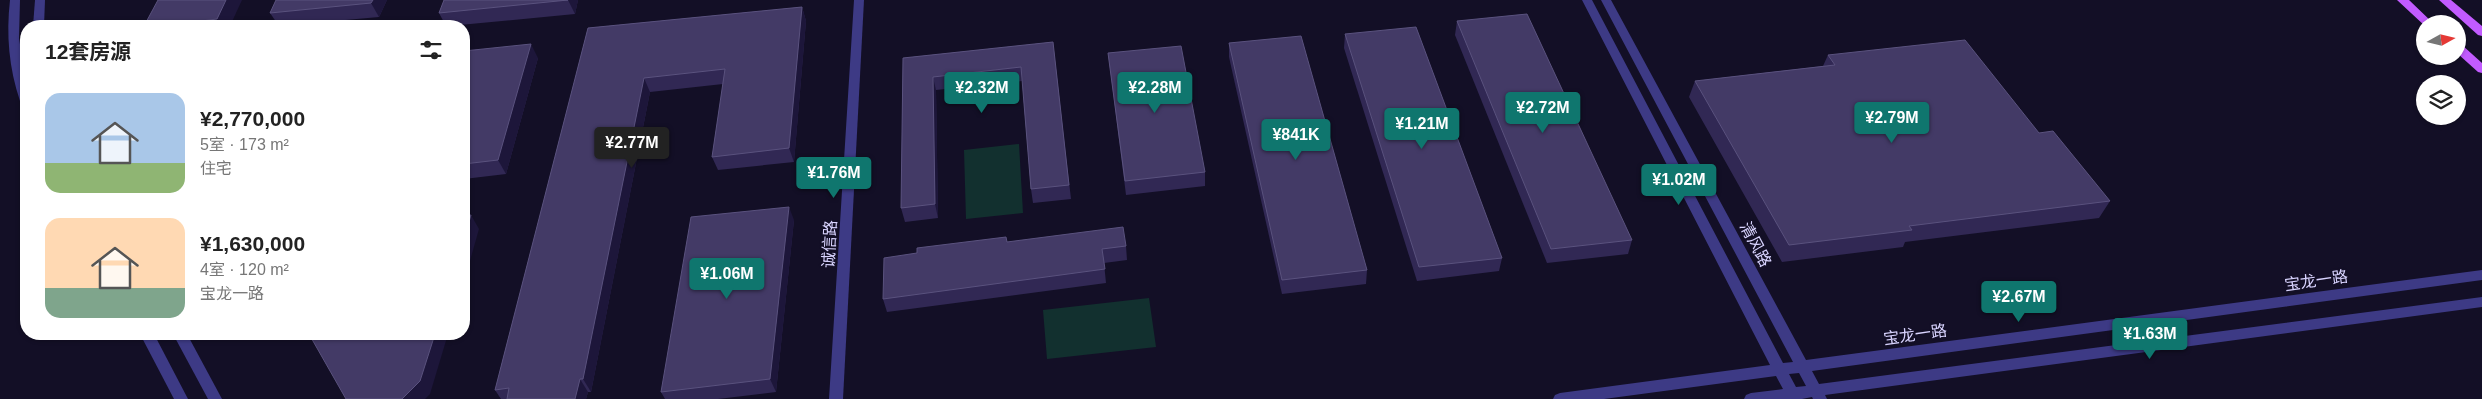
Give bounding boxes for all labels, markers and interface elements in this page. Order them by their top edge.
north arrow [2416,15,2466,65]
map controls [2416,15,2466,125]
icon: filters [417,36,445,64]
text: 12套房源 [45,40,131,63]
pin: ¥2.32M [941,72,1023,114]
pin: ¥2.28M [1114,72,1196,114]
button: layers [2416,75,2466,125]
text: ¥2.32M [955,79,1009,96]
text: ¥2.28M [1128,79,1182,96]
pin: ¥2.72M [1502,92,1584,134]
text: ¥2.72M [1516,99,1570,116]
pin: ¥2.79M [1851,102,1933,144]
text: ¥2,770,000 [200,107,305,130]
pin: ¥1.21M [1381,108,1463,150]
text: ¥2.79M [1865,109,1919,126]
icon: home [85,113,145,173]
text: ¥1.21M [1395,115,1449,132]
pin: ¥841K [1261,119,1331,161]
pin: ¥2.77M [591,126,673,169]
text: ¥841K [1272,126,1320,143]
text: ¥2.77M [605,134,659,151]
text: 5室 · 173 m² [200,136,289,153]
pin: ¥1.76M [793,156,875,199]
text: 住宅 [200,160,232,177]
text: ¥1.76M [807,164,861,181]
pin: ¥1.02M [1638,164,1720,206]
text: ¥1.02M [1652,171,1706,188]
street label: 清风路 [1737,219,1774,269]
street label: 诚信路 [820,220,839,268]
text: ¥1,630,000 [200,232,305,255]
icon: home [85,238,145,298]
pin: ¥1.06M [686,258,768,300]
text: 4室 · 120 m² [200,261,289,278]
text: ¥1.06M [700,265,754,282]
street label: 宝龙一路 [2283,268,2349,293]
pin: ¥2.67M [1978,280,2060,323]
text: 宝龙一路 [200,285,264,302]
text: ¥2.67M [1992,288,2046,305]
pin: ¥1.63M [2109,318,2191,360]
street label: 宝龙一路 [1882,322,1948,347]
text: ¥1.63M [2123,325,2177,342]

